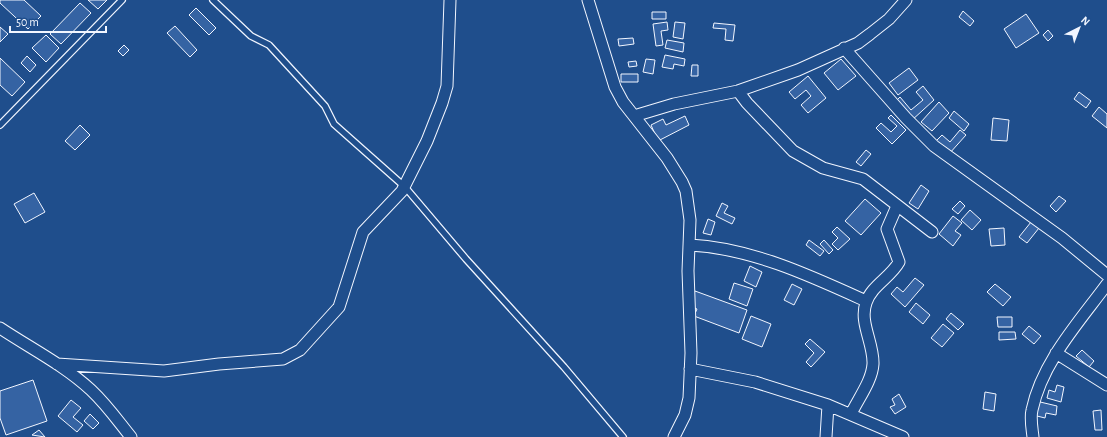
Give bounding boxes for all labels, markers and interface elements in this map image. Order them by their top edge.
scale bar [10,8,106,34]
north arrow [1059,8,1099,48]
text: N [1079,14,1092,28]
text: 50 m [16,16,39,28]

